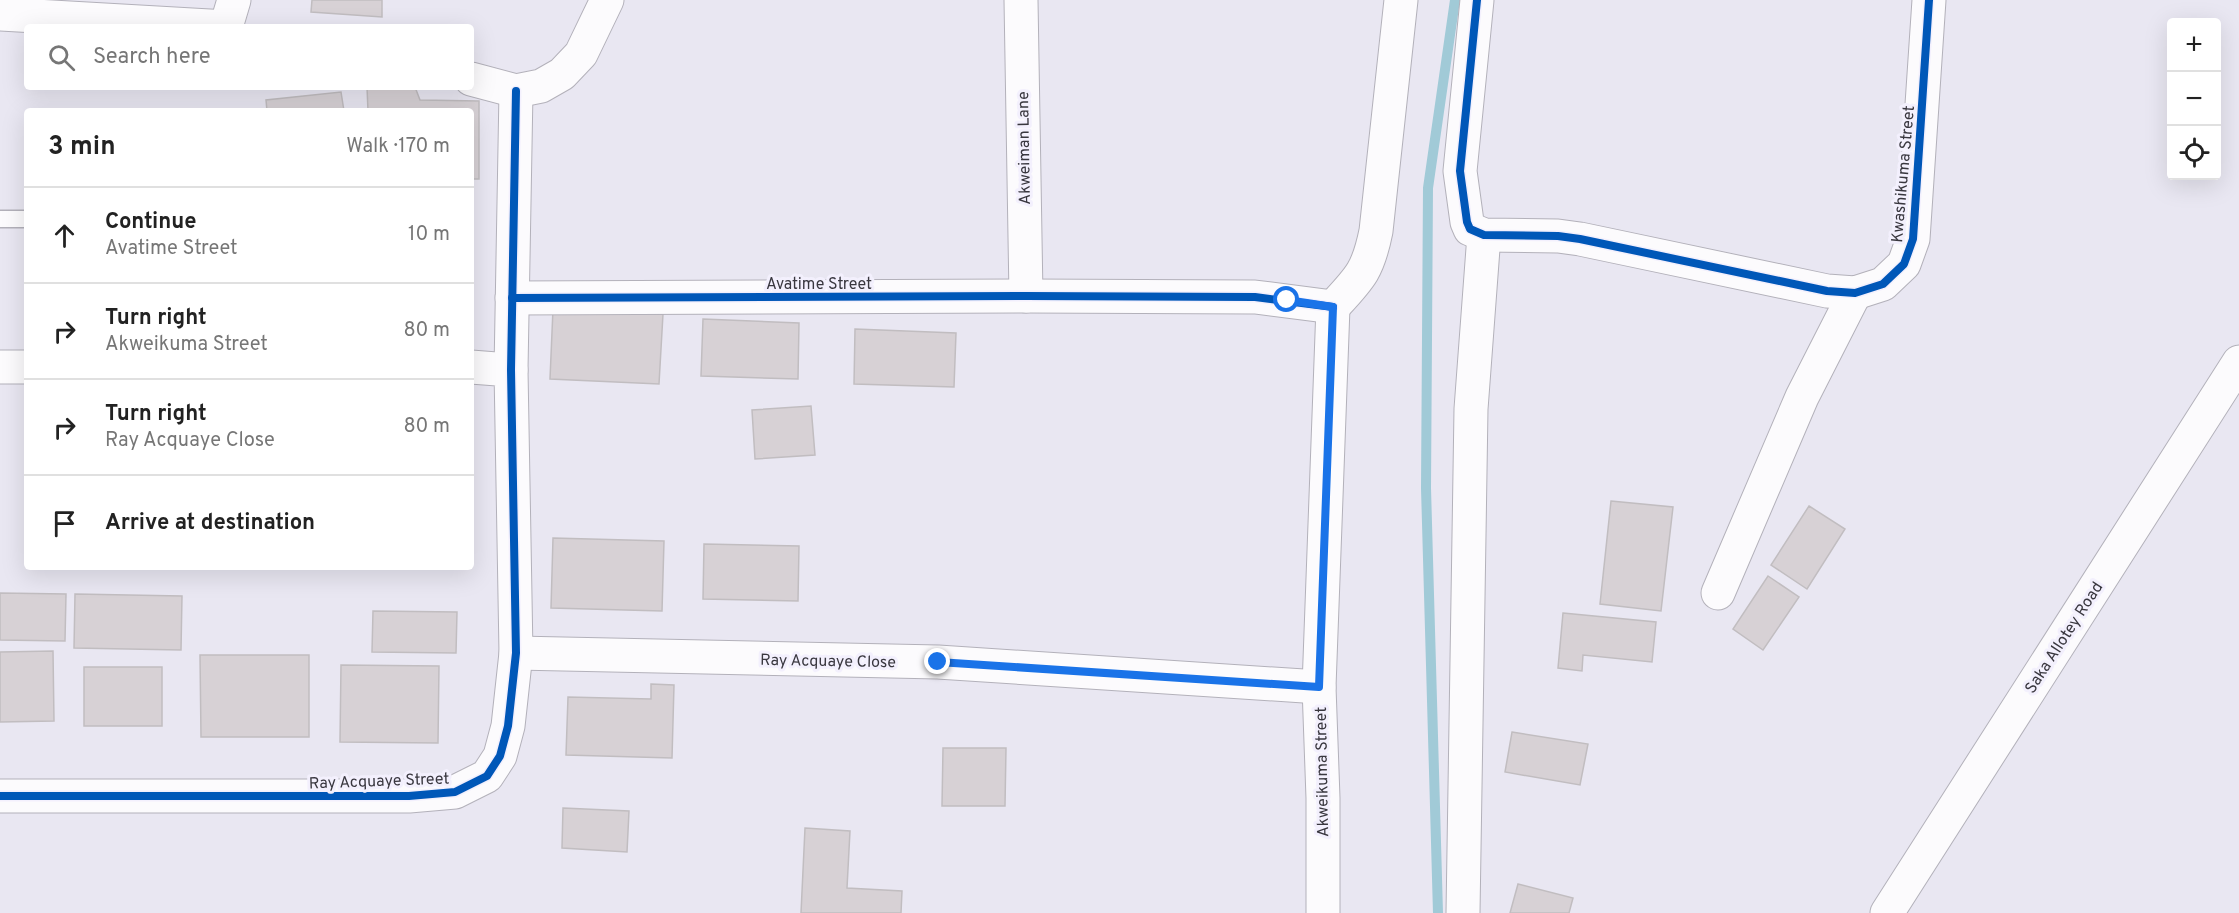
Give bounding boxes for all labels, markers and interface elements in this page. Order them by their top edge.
map controls [2167,18,2221,180]
button: + [2167,18,2221,72]
search box [24,24,474,90]
icon: search [45,41,78,74]
text: Search here [93,44,211,71]
button: − [2167,72,2221,126]
street label: Akweiman Lane [1014,91,1036,205]
street label: Kwashikuma Street [1888,105,1920,244]
button: locate [2167,126,2221,180]
text: 3 min [48,131,116,164]
text: Walk · 170 m [346,134,450,160]
text: Continue [105,209,196,236]
icon: ahead [48,219,81,252]
text: 10 m [408,222,450,248]
text: Avatime Street [105,236,238,262]
street label: Avatime Street [766,275,872,295]
route start [1273,286,1299,312]
text: Turn right [105,305,207,332]
icon: right [48,315,81,348]
text: 80 m [404,318,450,344]
text: Akweikuma Street [105,332,268,358]
text: Turn right [105,401,207,428]
icon: right [48,411,81,444]
text: 80 m [404,414,450,440]
text: Ray Acquaye Close [105,428,275,454]
icon: arrive [48,507,81,540]
text: Arrive at destination [105,510,315,537]
street label: Saka Allotey Road [2021,579,2108,698]
route end [924,648,950,674]
street label: Ray Acquaye Close [760,651,896,673]
street label: Akweikuma Street [1312,707,1334,837]
street label: Ray Acquaye Street [308,770,450,794]

